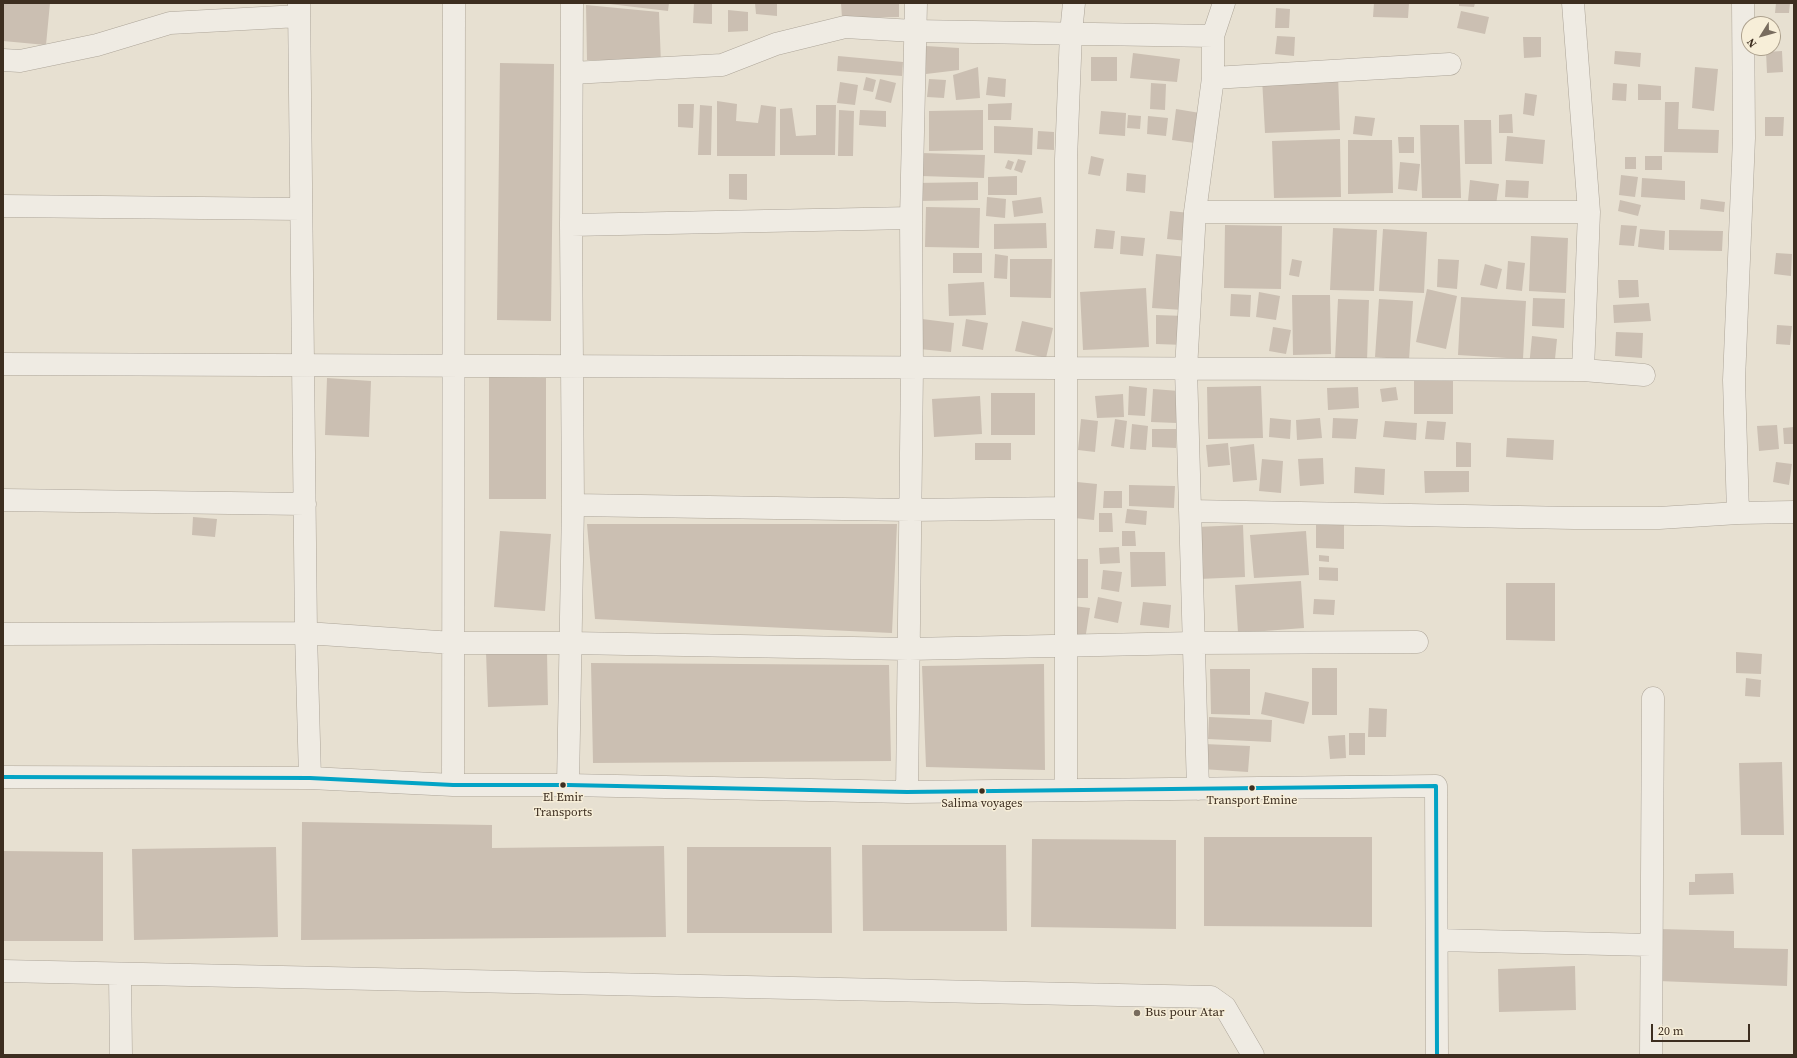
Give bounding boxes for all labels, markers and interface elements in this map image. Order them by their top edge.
north arrow [1741,16,1781,56]
text: N [1743,35,1760,51]
marker: El Emir Transports [558,780,568,790]
marker: Transport Emine [1247,783,1257,793]
marker: Salima voyages [977,786,987,796]
place label: El Emir Transports [534,791,592,819]
place label: Transport Emine [1207,794,1297,808]
place label: Salima voyages [942,797,1022,811]
place label: Bus pour Atar [1145,1005,1225,1021]
marker: Bus pour Atar [1132,1008,1142,1018]
scale bar [1653,1016,1752,1042]
text: 20 m [1658,1023,1684,1039]

